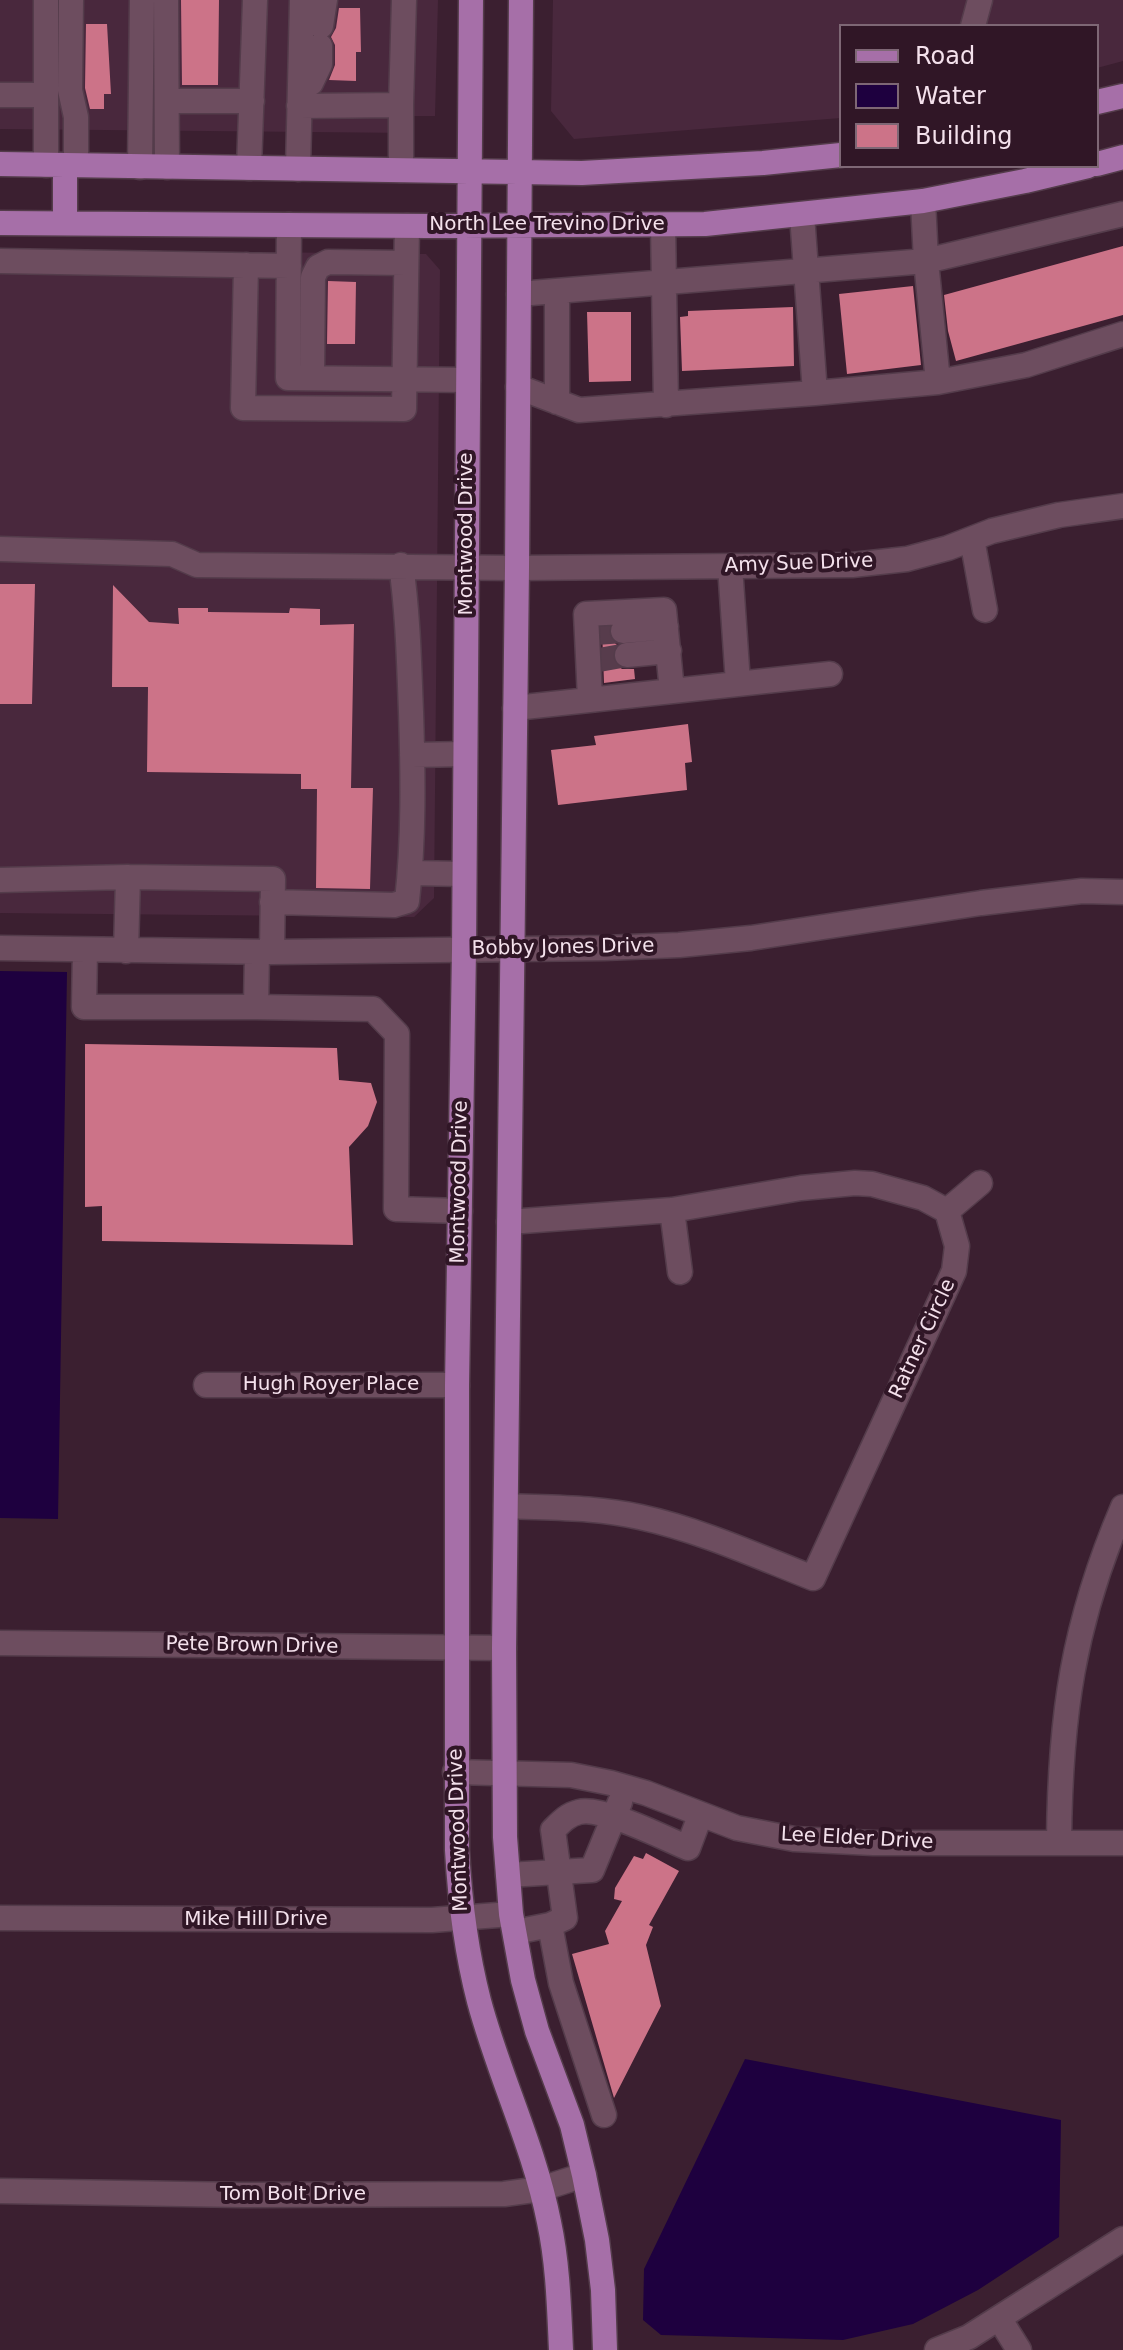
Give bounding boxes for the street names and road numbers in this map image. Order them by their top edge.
street label: North Lee Trevino Drive [429,213,665,237]
street label: Montwood Drive [455,452,479,616]
street label: Amy Sue Drive [724,549,874,579]
street label: Bobby Jones Drive [471,934,655,962]
street label: Montwood Drive [447,1100,473,1264]
street label: Ratner Circle [885,1275,961,1403]
street label: Hugh Royer Place [243,1373,419,1397]
street label: Pete Brown Drive [166,1632,338,1660]
street label: Montwood Drive [444,1748,474,1912]
street label: Lee Elder Drive [780,1823,934,1855]
street label: Mike Hill Drive [184,1908,328,1932]
street label: Tom Bolt Drive [220,2183,366,2207]

